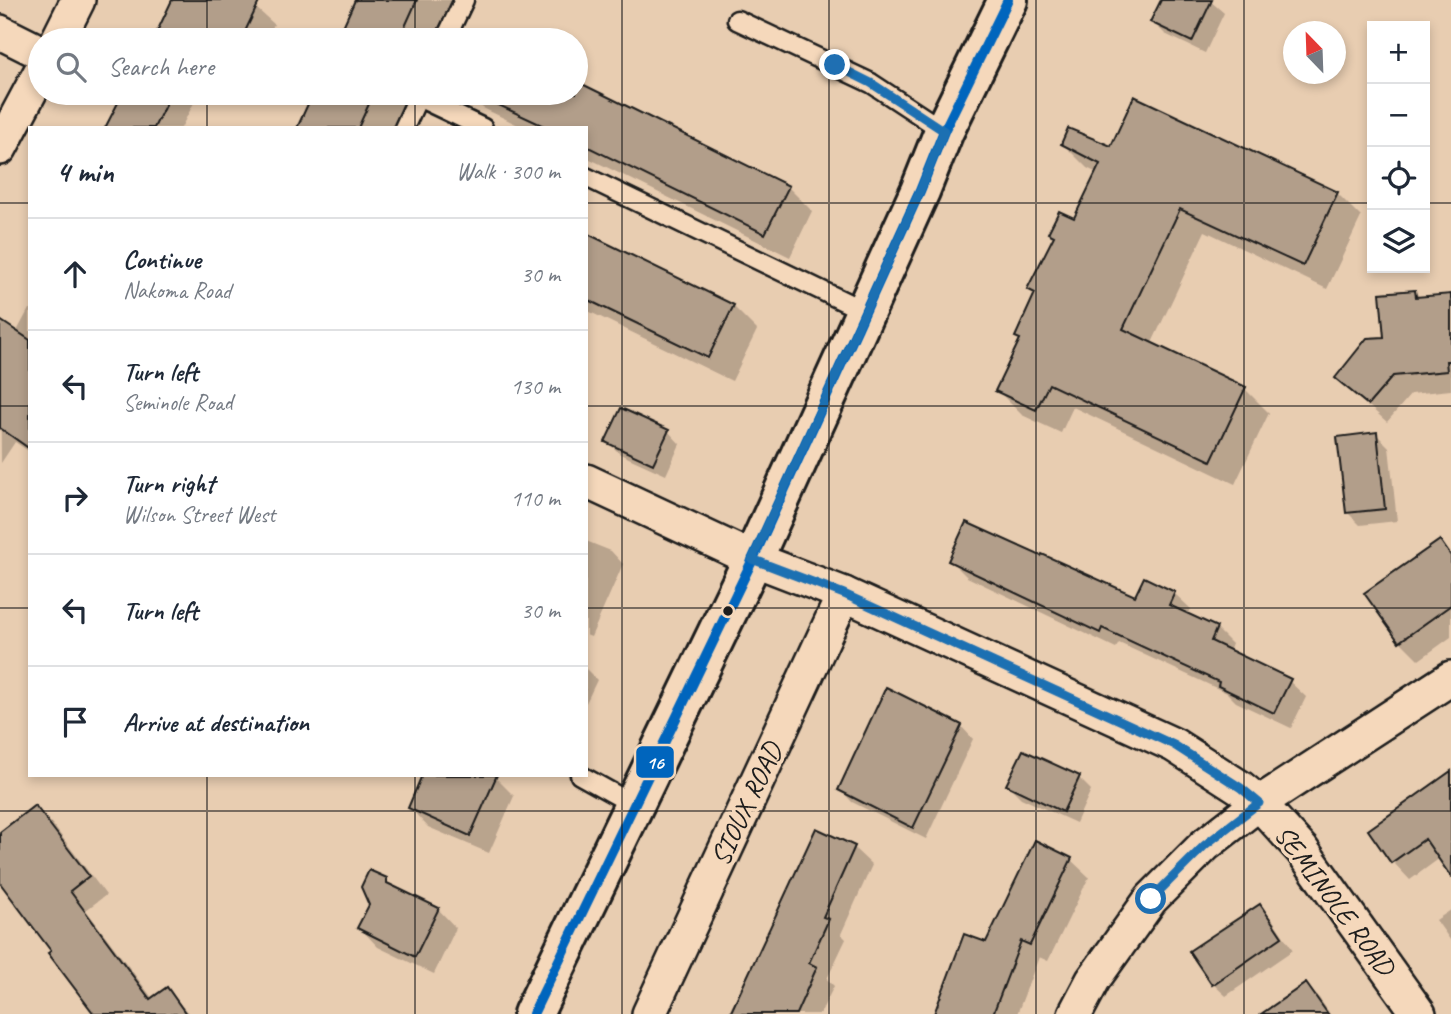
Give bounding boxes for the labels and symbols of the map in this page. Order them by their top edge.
north arrow [1283,21,1346,84]
route end [819,49,850,80]
unlabelled marker [721,604,735,618]
street label: SIOUX ROAD [702,734,791,871]
line badge: 16 [635,745,675,779]
text: 16 [646,751,666,775]
street label: SEMINOLE ROAD [1267,818,1405,984]
route start [1135,883,1166,914]

